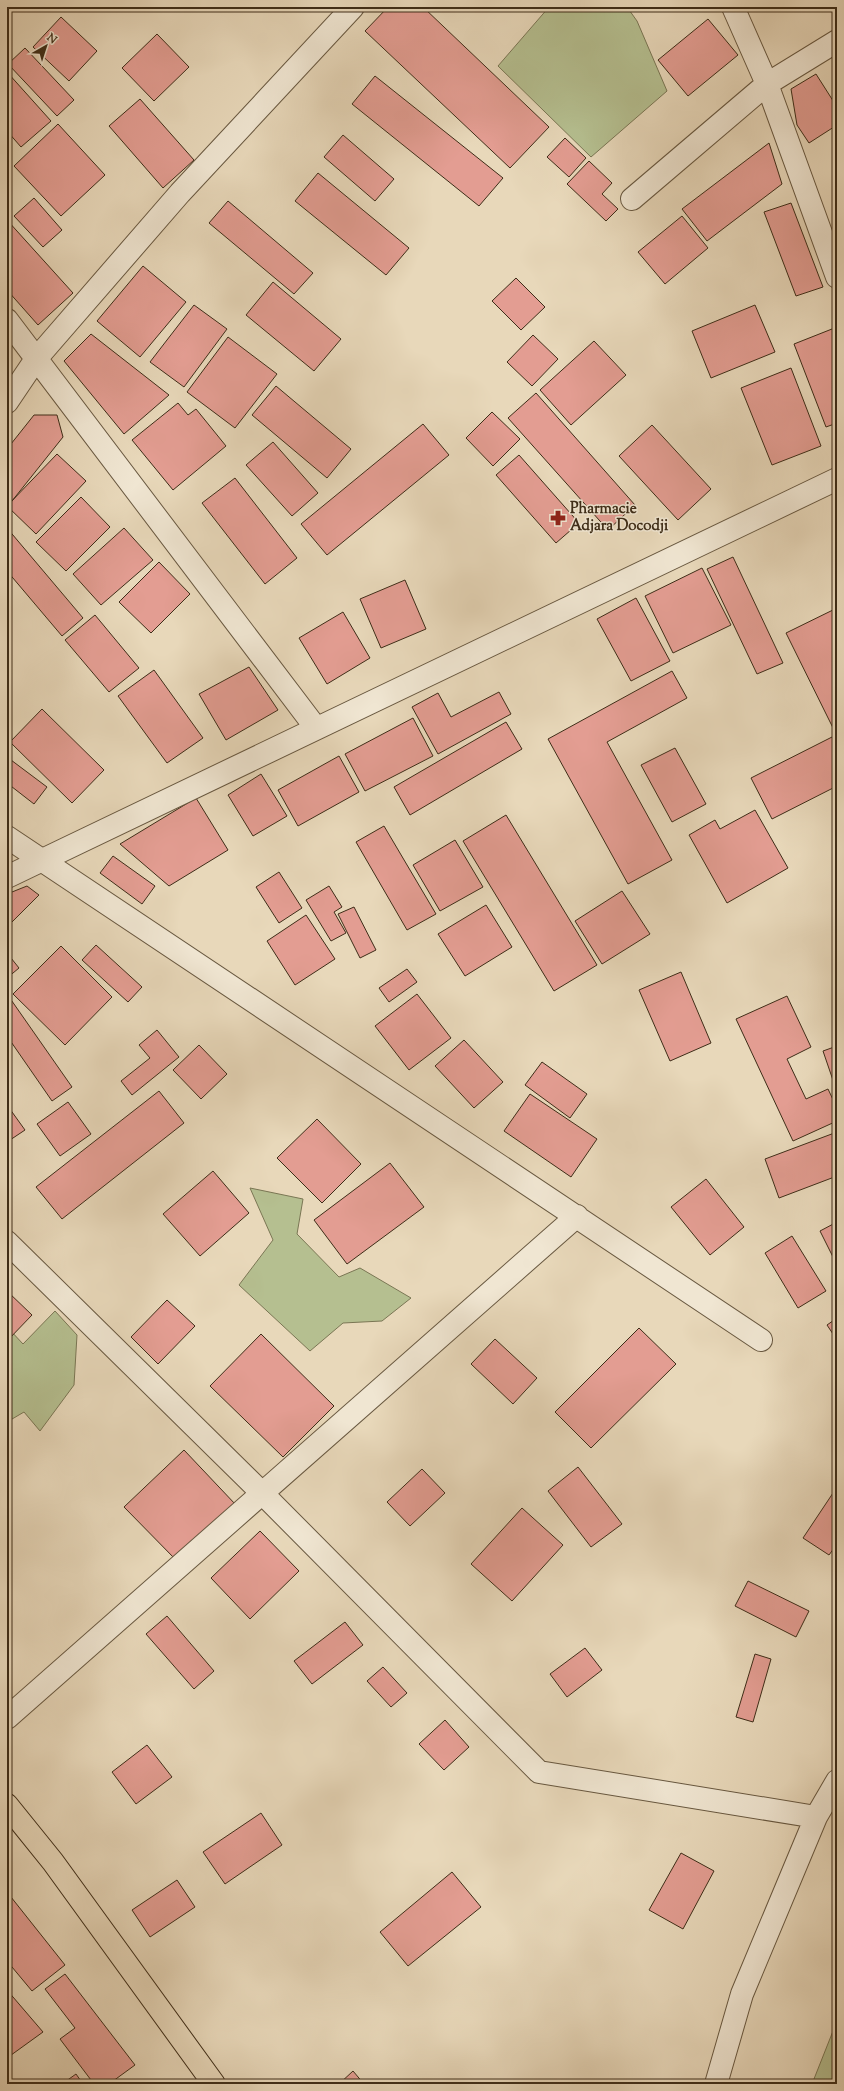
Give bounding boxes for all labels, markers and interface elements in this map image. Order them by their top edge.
north arrow [26,26,66,66]
text: N [42,29,60,48]
place label: Pharmacie Adjara Docodji [570,499,669,537]
pharmacy icon: Pharmacie Adjara Docodji [549,509,567,527]

